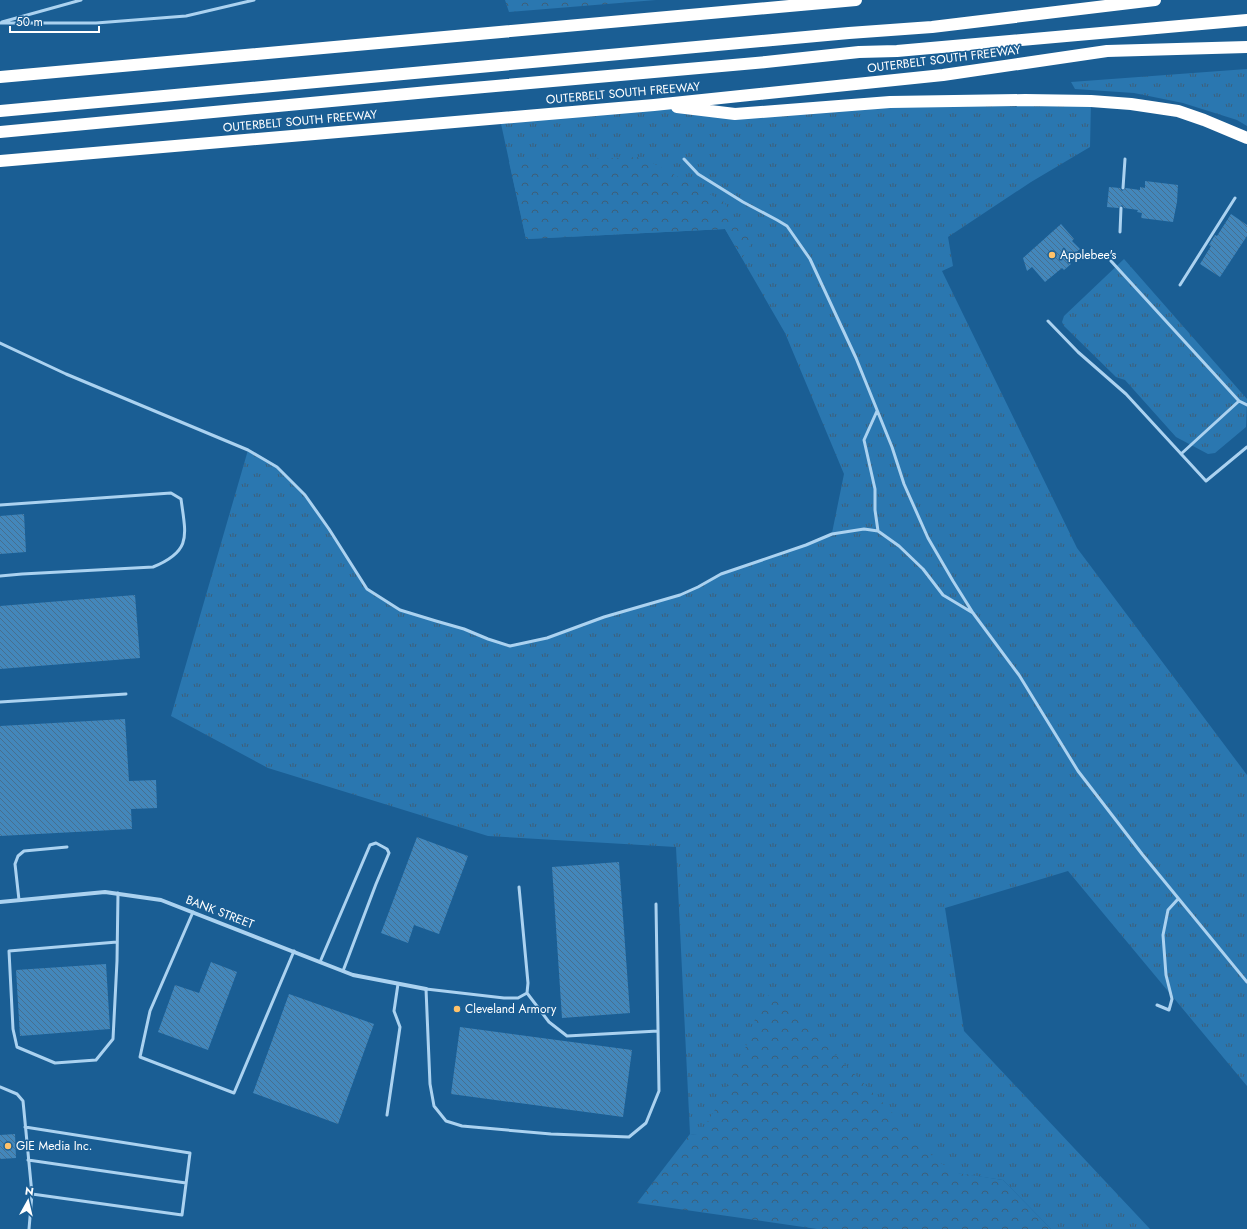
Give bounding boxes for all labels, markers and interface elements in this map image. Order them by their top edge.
scale bar [10,8,99,34]
text: 50 m [16,13,43,31]
street label: OUTERBELT SOUTH FREEWAY [866,41,1022,77]
street label: OUTERBELT SOUTH FREEWAY [545,77,701,109]
street label: OUTERBELT SOUTH FREEWAY [222,105,378,137]
place label: Applebee's [1060,246,1117,264]
marker: Applebee's [1047,250,1057,260]
street label: BANK STREET [183,891,257,933]
place label: Cleveland Armory [465,1000,557,1018]
marker: Cleveland Armory [452,1004,462,1014]
place label: GIE Media Inc. [16,1137,92,1155]
marker: GIE Media Inc. [3,1141,13,1151]
north arrow [8,1181,48,1221]
text: N [24,1183,35,1200]

